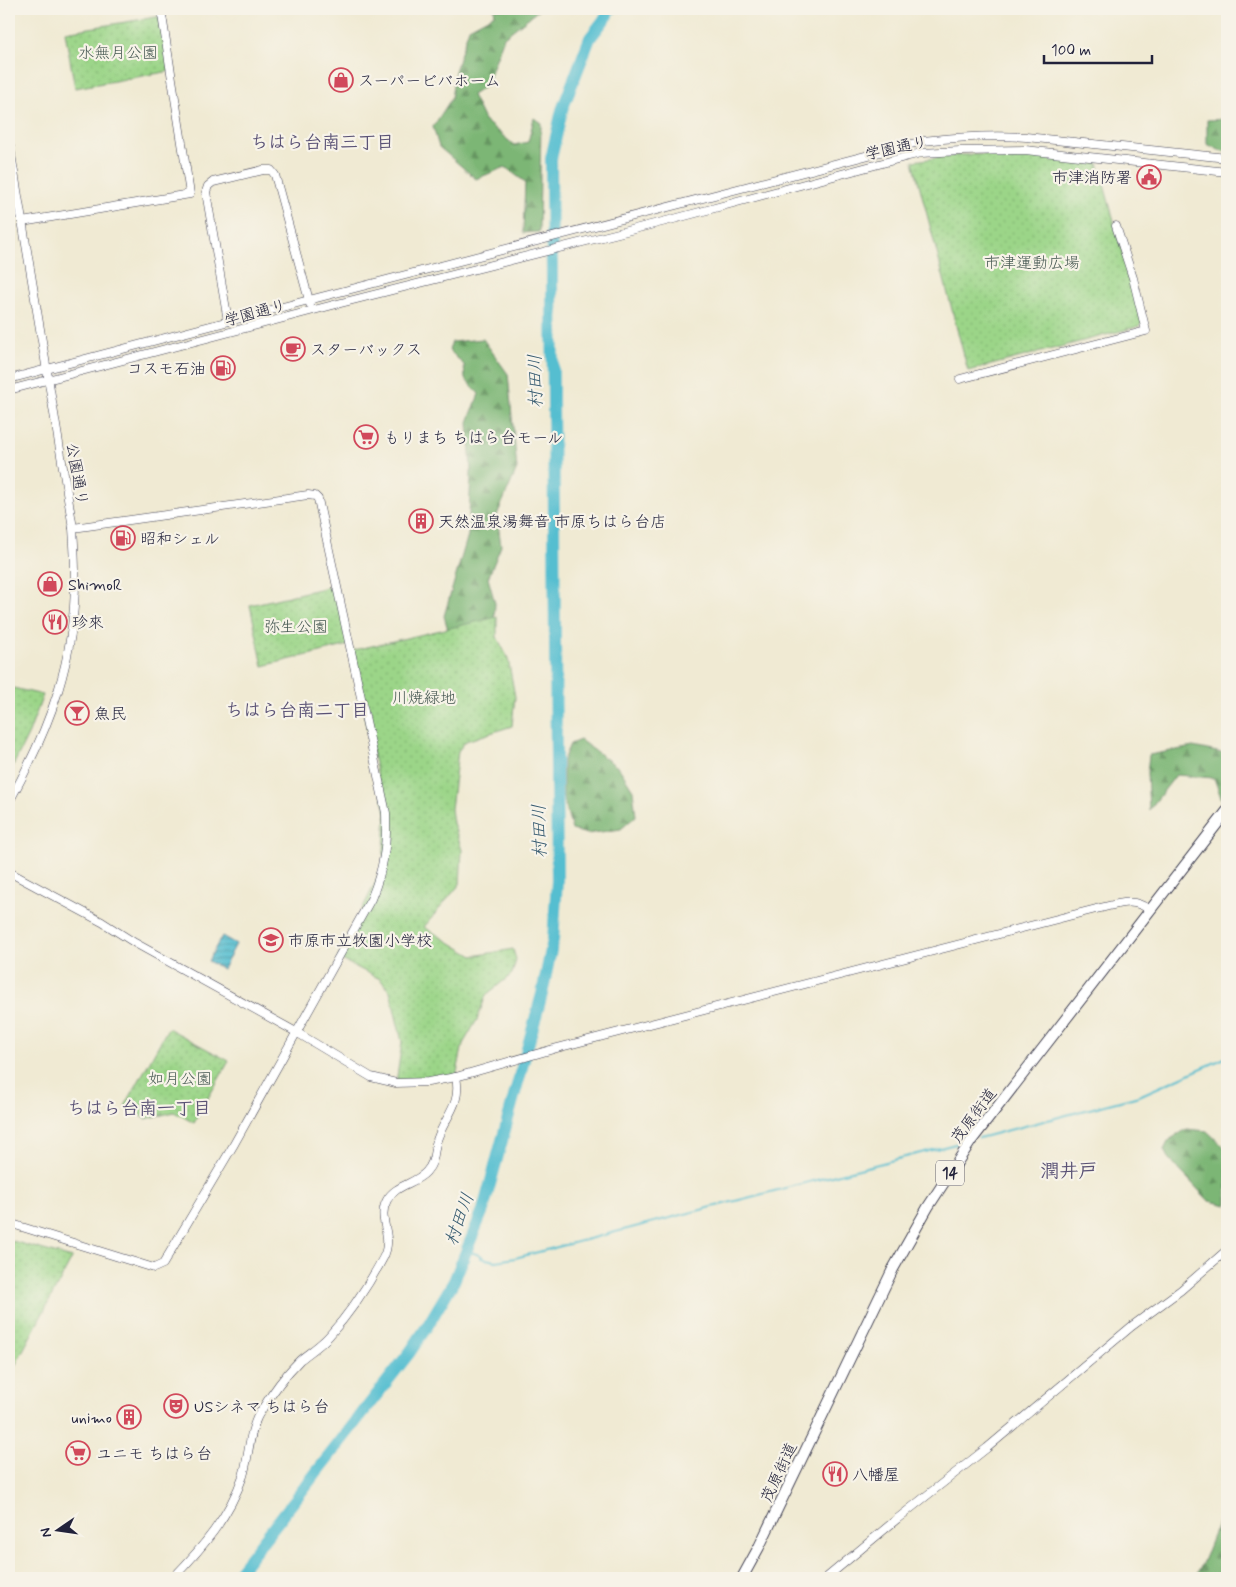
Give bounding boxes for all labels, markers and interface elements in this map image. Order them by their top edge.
scale bar [1044,32,1151,64]
text: 100 m [1051,41,1091,61]
park label: 水無月公園 [78,43,158,64]
shop icon: スーパービバホーム [328,67,354,93]
place label: スーパービバホーム [358,71,501,92]
district label: ちはら台南三丁目 [250,131,394,155]
street label: 学園通り [863,132,930,165]
public building icon: 市津消防署 [1136,164,1162,190]
place label: 市津消防署 [1052,168,1132,189]
park label: 市津運動広場 [984,253,1080,274]
street label: 学園通り [222,295,289,332]
cafe icon: スターバックス [280,336,306,362]
place label: スターバックス [310,340,422,361]
water label: 村田川 [524,354,548,408]
fuel station icon: コスモ石油 [210,355,236,381]
place label: コスモ石油 [127,359,206,380]
supermarket icon: もりまち ちはら台モール [353,424,379,450]
place label: もりまち ちはら台モール [384,428,563,449]
street label: 公園通り [61,441,92,508]
building icon: 天然温泉湯舞音 市原ちはら台店 [408,508,434,534]
place label: 天然温泉湯舞音 市原ちはら台店 [438,512,666,533]
fuel station icon: 昭和シェル [110,525,136,551]
place label: 昭和シェル [140,529,220,550]
shop icon: ShimoR [37,571,63,597]
place label: ShimoR [68,575,122,596]
restaurant icon: 珍來 [42,609,68,635]
place label: 珍來 [72,613,104,634]
park label: 弥生公園 [264,617,328,638]
park label: 川焼緑地 [392,688,456,709]
district label: ちはら台南二丁目 [225,699,369,723]
bar icon: 魚民 [64,700,90,726]
place label: 魚民 [94,704,126,725]
water label: 村田川 [528,804,552,858]
school or university icon: 市原市立牧園小学校 [258,927,284,953]
place label: 市原市立牧園小学校 [288,931,432,952]
park label: 如月公園 [148,1069,212,1090]
street label: 茂原街道 [947,1084,1002,1148]
district label: ちはら台南一丁目 [67,1097,211,1121]
district label: 潤井戸 [1040,1159,1098,1184]
road number: 14 [936,1160,964,1186]
water label: 村田川 [439,1190,480,1249]
theatre icon: USシネマ ちはら台 [163,1393,189,1419]
place label: USシネマ ちはら台 [194,1397,330,1418]
building icon: unimo [116,1404,142,1430]
place label: unimo [71,1408,112,1429]
street label: 茂原街道 [756,1439,802,1506]
supermarket icon: ユニモ ちはら台 [65,1440,91,1466]
place label: ユニモ ちはら台 [96,1444,212,1465]
restaurant icon: 八幡屋 [822,1461,848,1487]
place label: 八幡屋 [852,1465,900,1486]
north arrow [32,1504,82,1554]
text: N [36,1526,56,1539]

